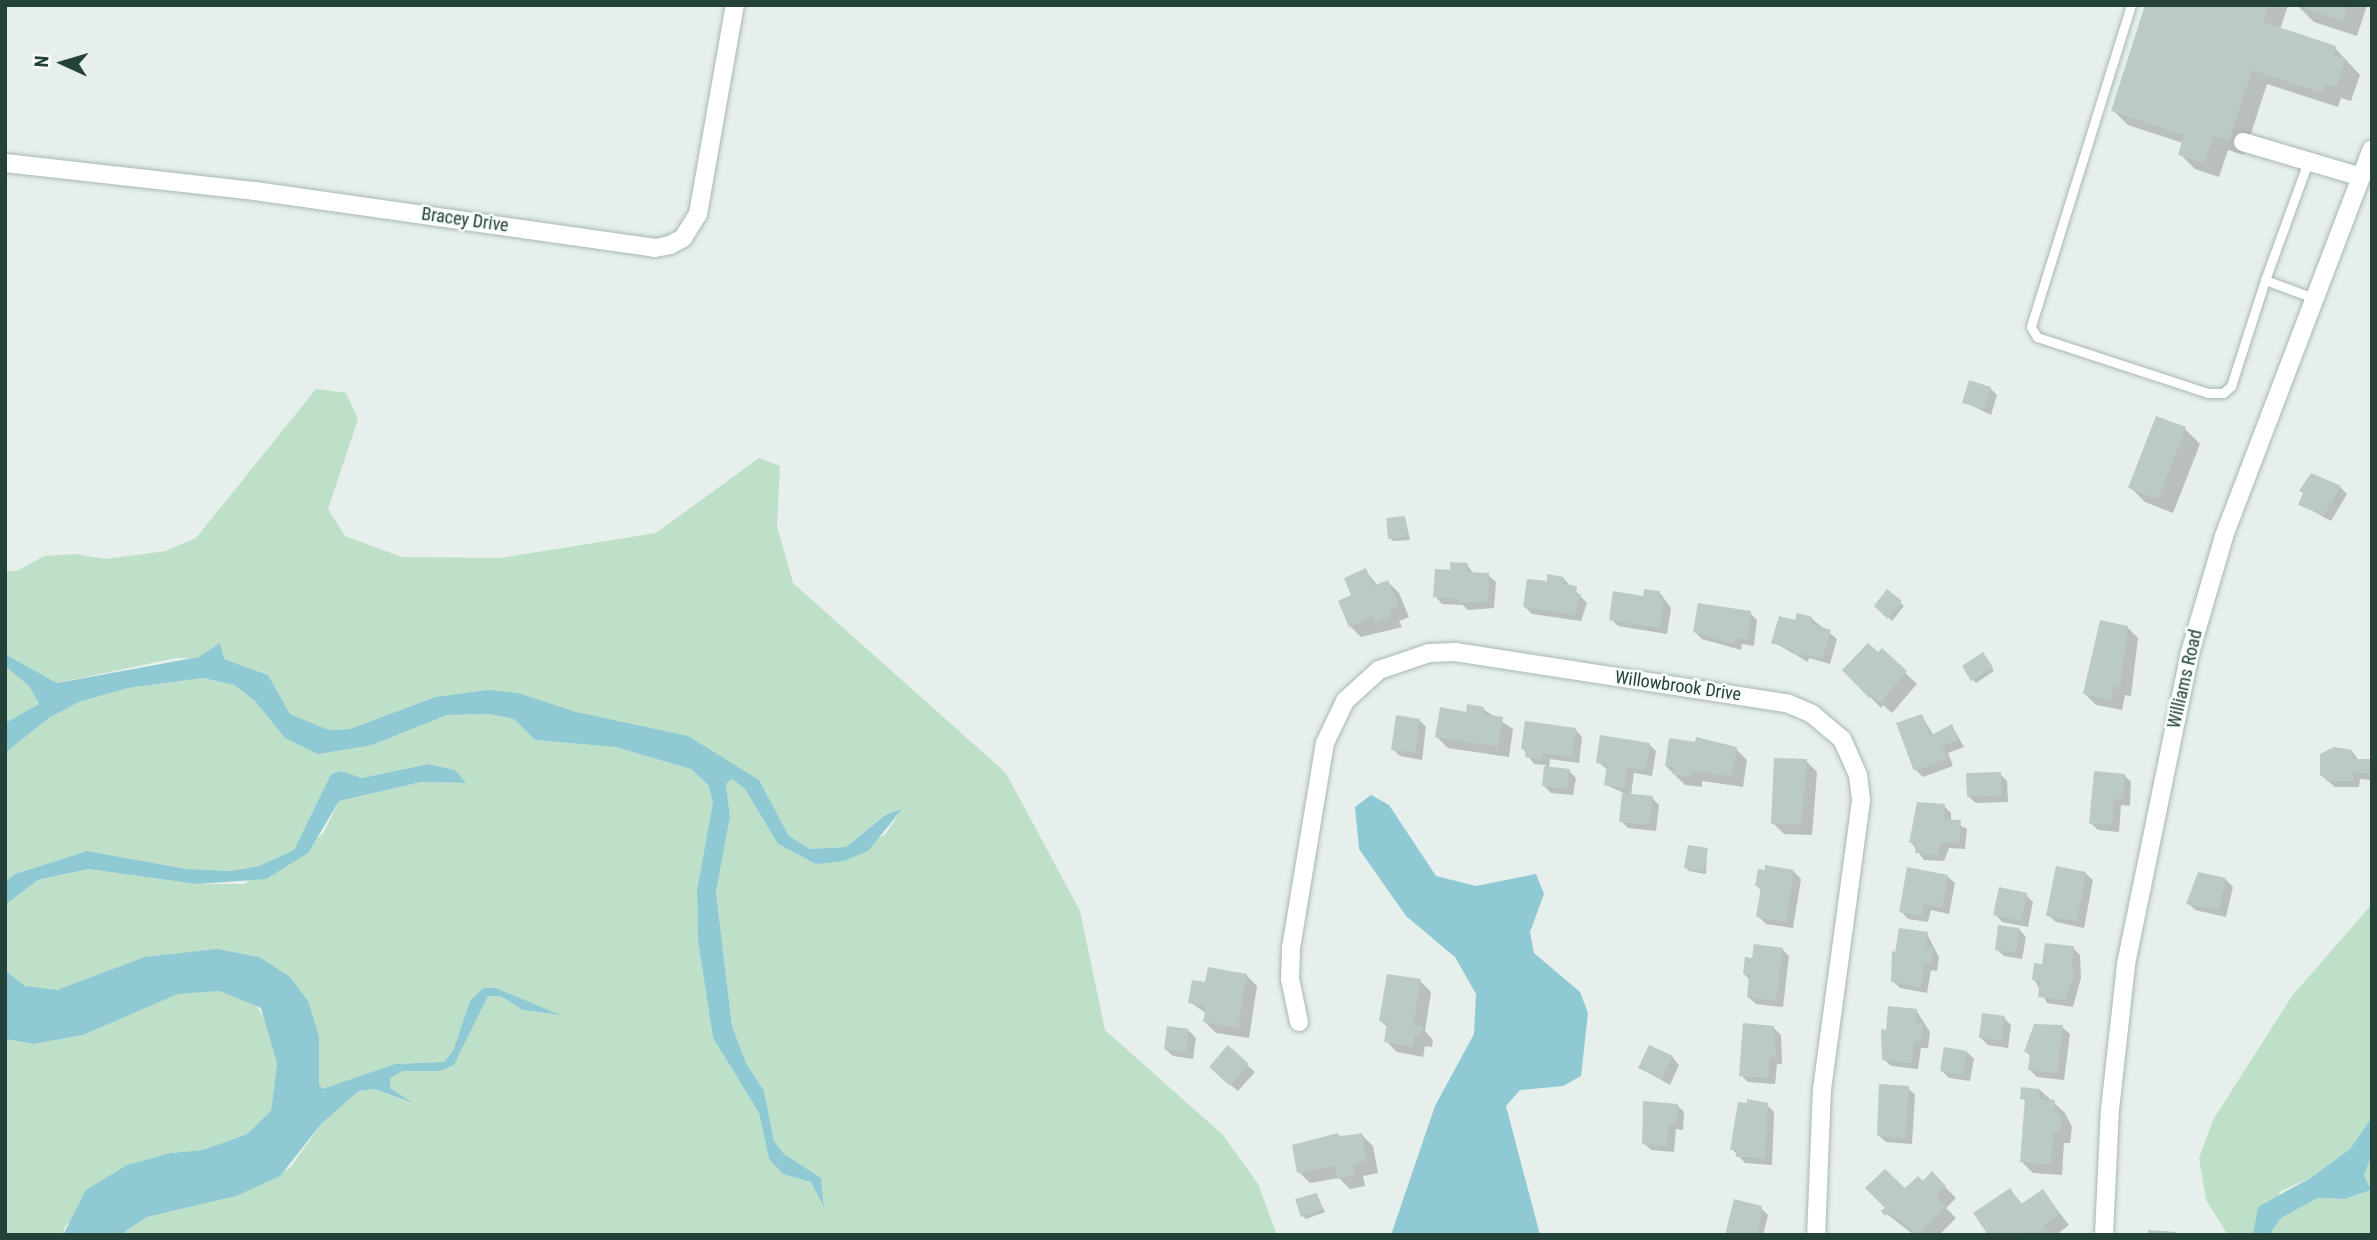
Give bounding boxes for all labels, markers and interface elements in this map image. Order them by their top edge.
north arrow [28,28,98,98]
text: N [30,55,53,68]
street label: Bracey Drive [420,203,510,237]
street label: Williams Road [2163,627,2207,731]
street label: Willowbrook Drive [1613,666,1743,706]

